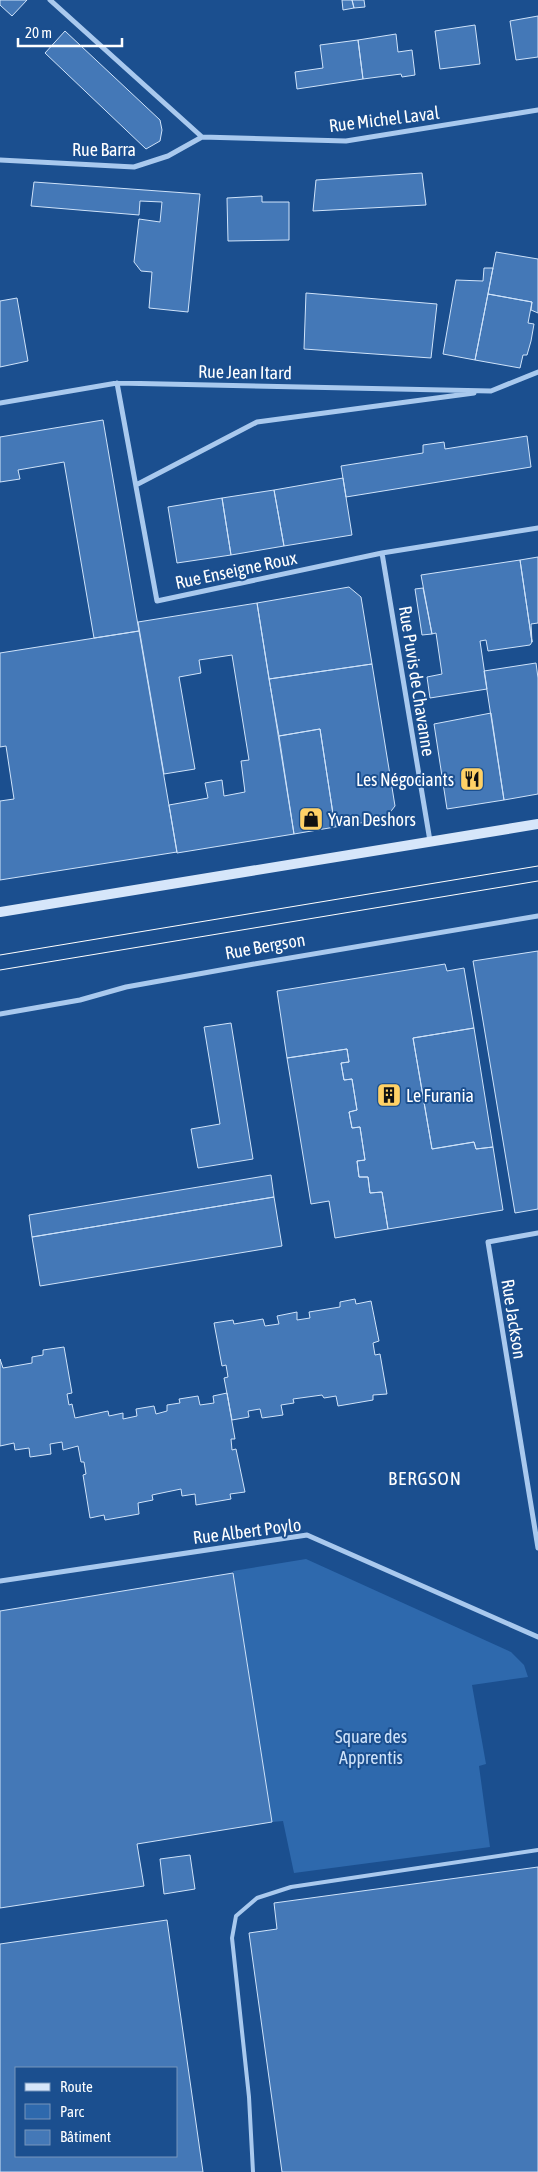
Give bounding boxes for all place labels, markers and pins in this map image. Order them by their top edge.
restaurant icon: Les Négociants [459,766,485,792]
place label: Les Négociants [356,769,454,790]
shop icon: Yvan Deshors [298,806,324,832]
place label: Yvan Deshors [328,809,416,830]
building icon: Le Furania [376,1082,402,1108]
place label: Le Furania [406,1085,474,1106]

